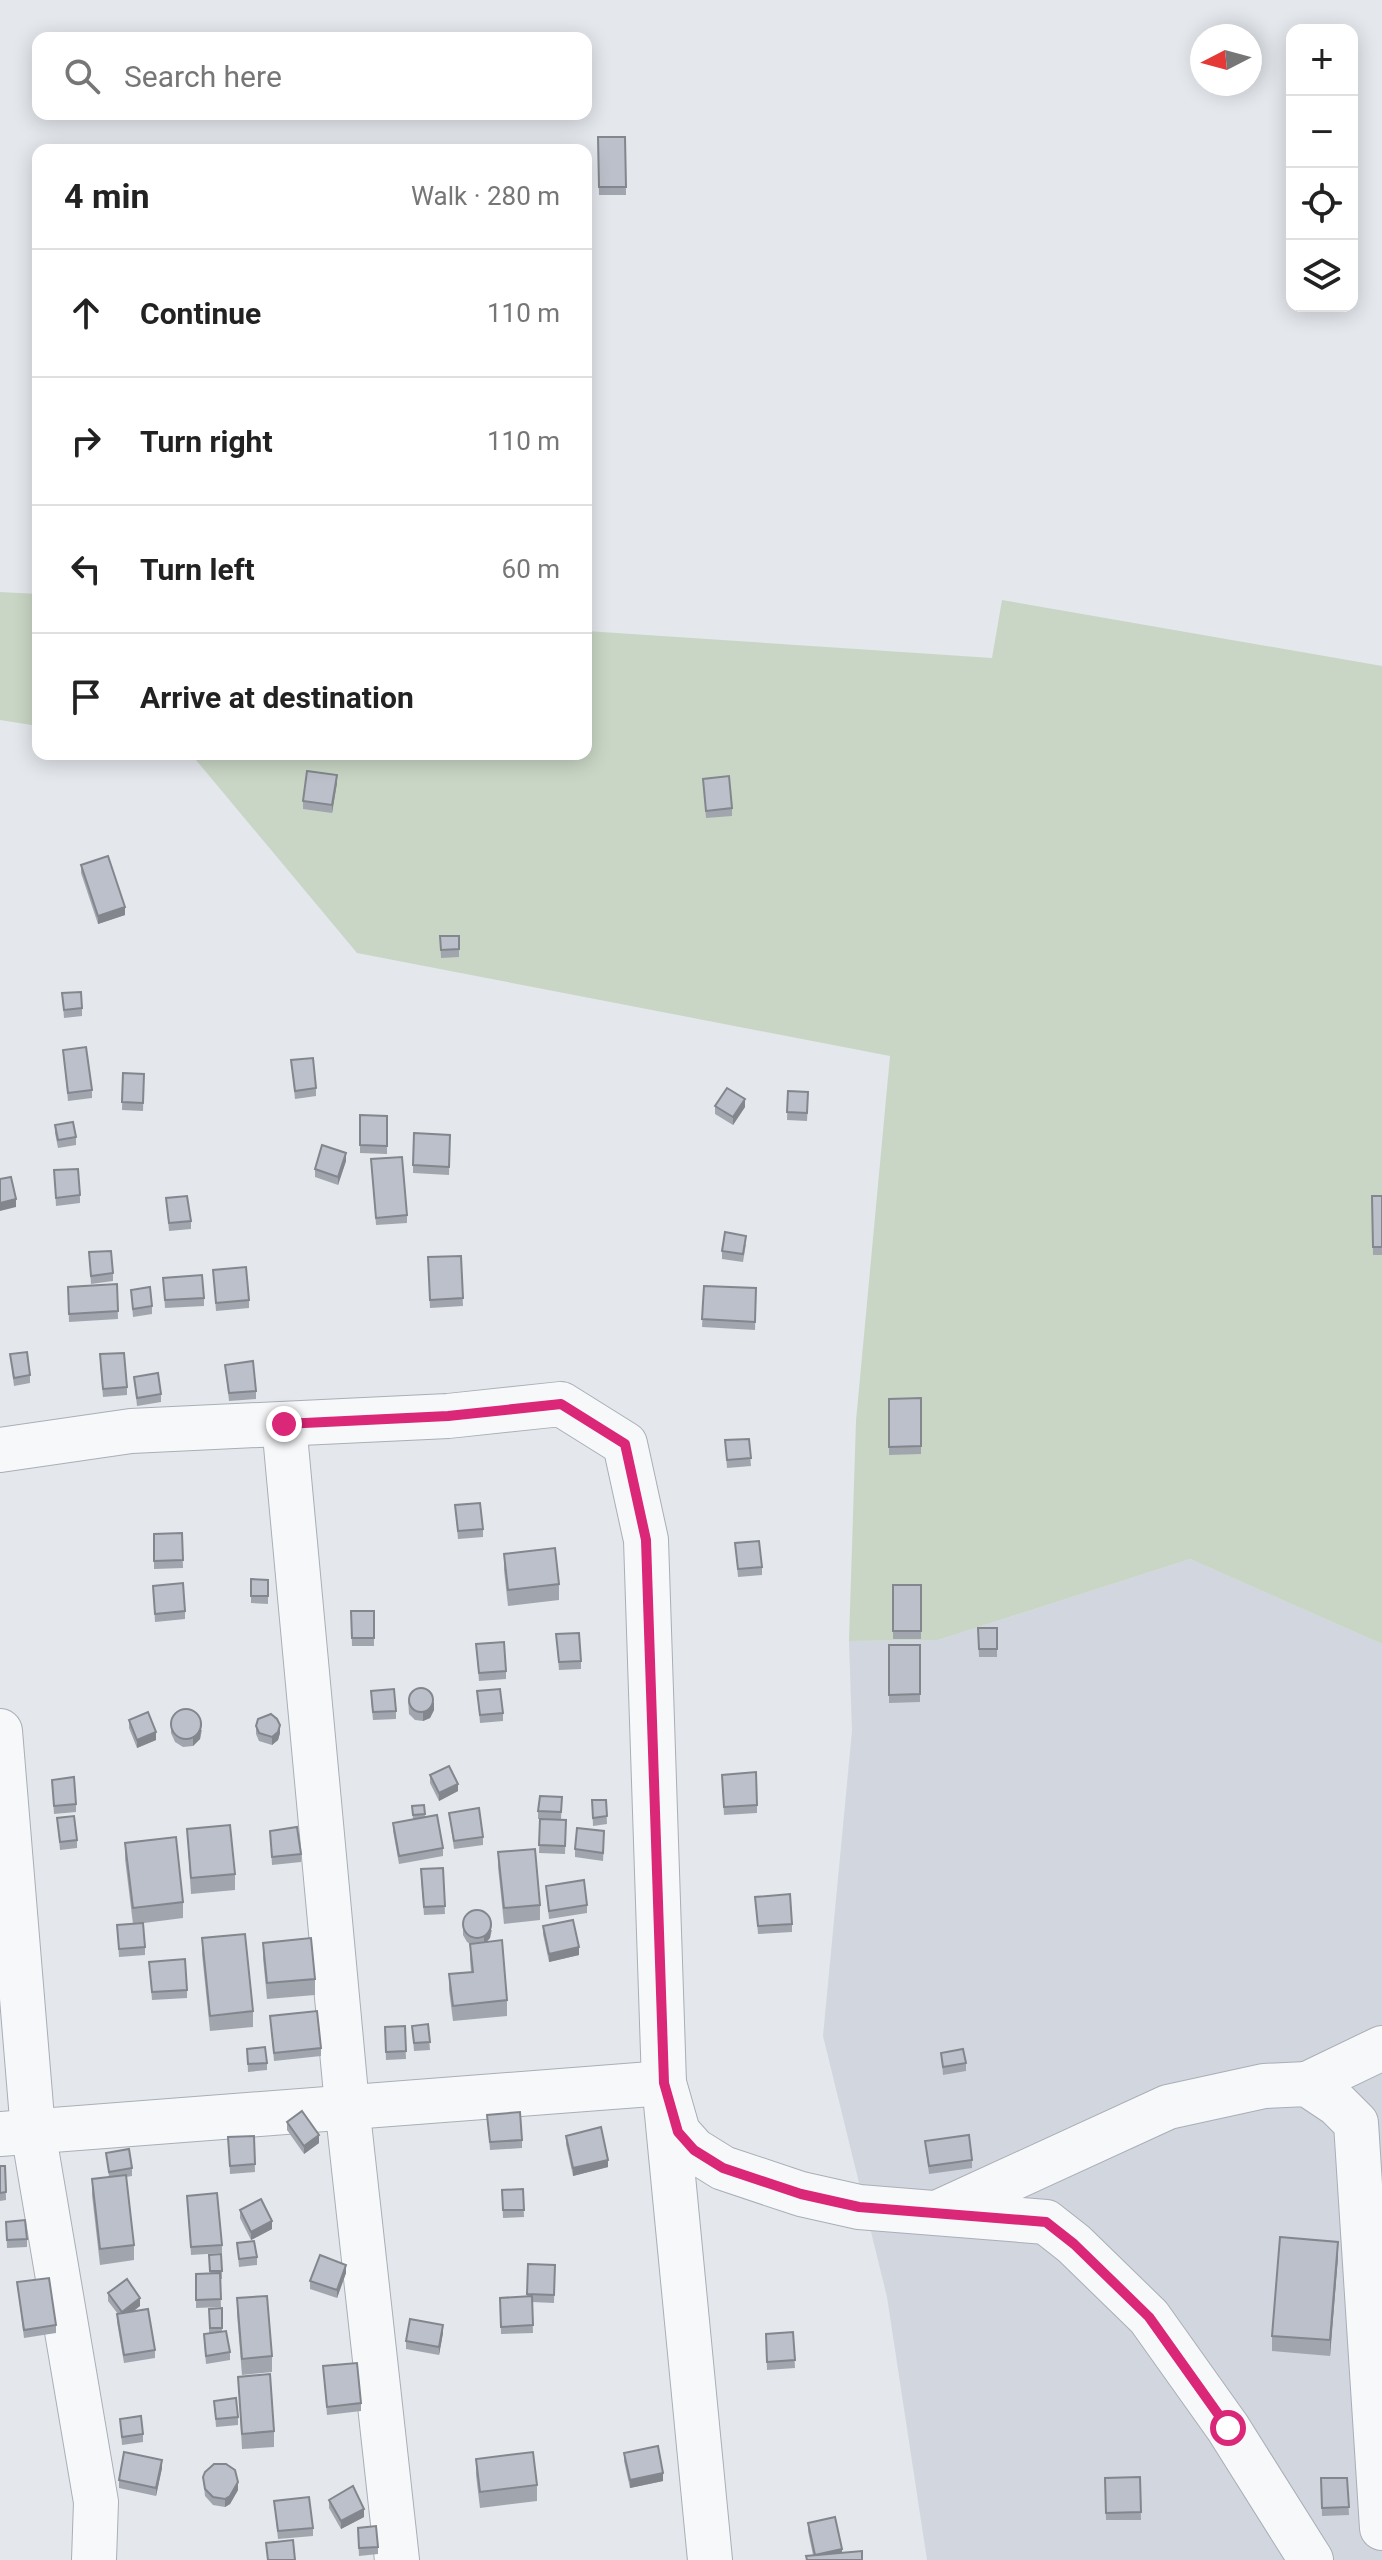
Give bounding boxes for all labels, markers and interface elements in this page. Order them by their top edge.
north arrow [1190,24,1262,96]
map controls [1286,24,1358,312]
button: + [1286,24,1358,96]
search box [32,32,592,120]
icon: search [60,54,104,98]
text: Search here [124,59,282,94]
button: − [1286,96,1358,168]
button: locate [1286,168,1358,240]
text: 4 min [64,176,149,216]
text: Walk · 280 m [411,181,560,211]
button: layers [1286,240,1358,312]
icon: ahead [64,291,108,335]
text: Continue [140,296,261,331]
text: 110 m [487,298,560,328]
icon: right [64,419,108,463]
text: Turn right [140,424,273,459]
text: 110 m [487,426,560,456]
icon: left [64,547,108,591]
text: Turn left [140,552,255,587]
text: 60 m [502,554,560,584]
icon: arrive [64,675,108,719]
text: Arrive at destination [140,680,414,715]
route end [266,1406,302,1442]
route start [1210,2410,1246,2446]

